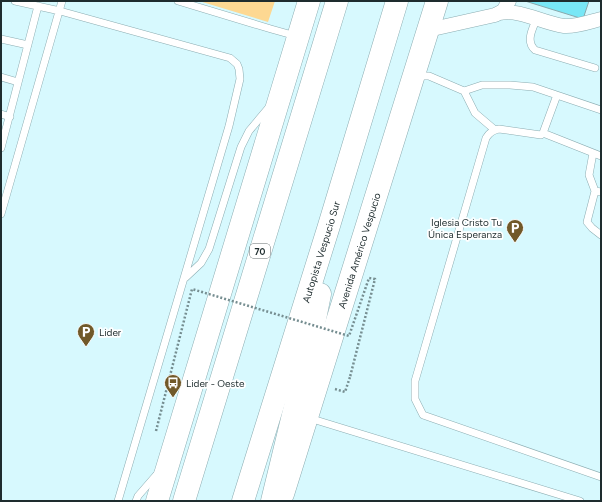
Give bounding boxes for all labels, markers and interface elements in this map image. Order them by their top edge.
street label: Avenida Américo Vespucio [335,191,383,310]
street label: Autopista Vespucio Sur [299,199,343,304]
place label: Iglesia Cristo Tu Única Esperanza [428,216,502,241]
parking icon: Iglesia Cristo Tu Única Esperanza [505,218,525,243]
road number: 70 [250,244,270,258]
parking icon: Lider [76,322,96,347]
place label: Lider [99,326,122,339]
bus stop icon: Lider - Oeste [163,373,183,398]
place label: Lider - Oeste [186,377,245,390]

